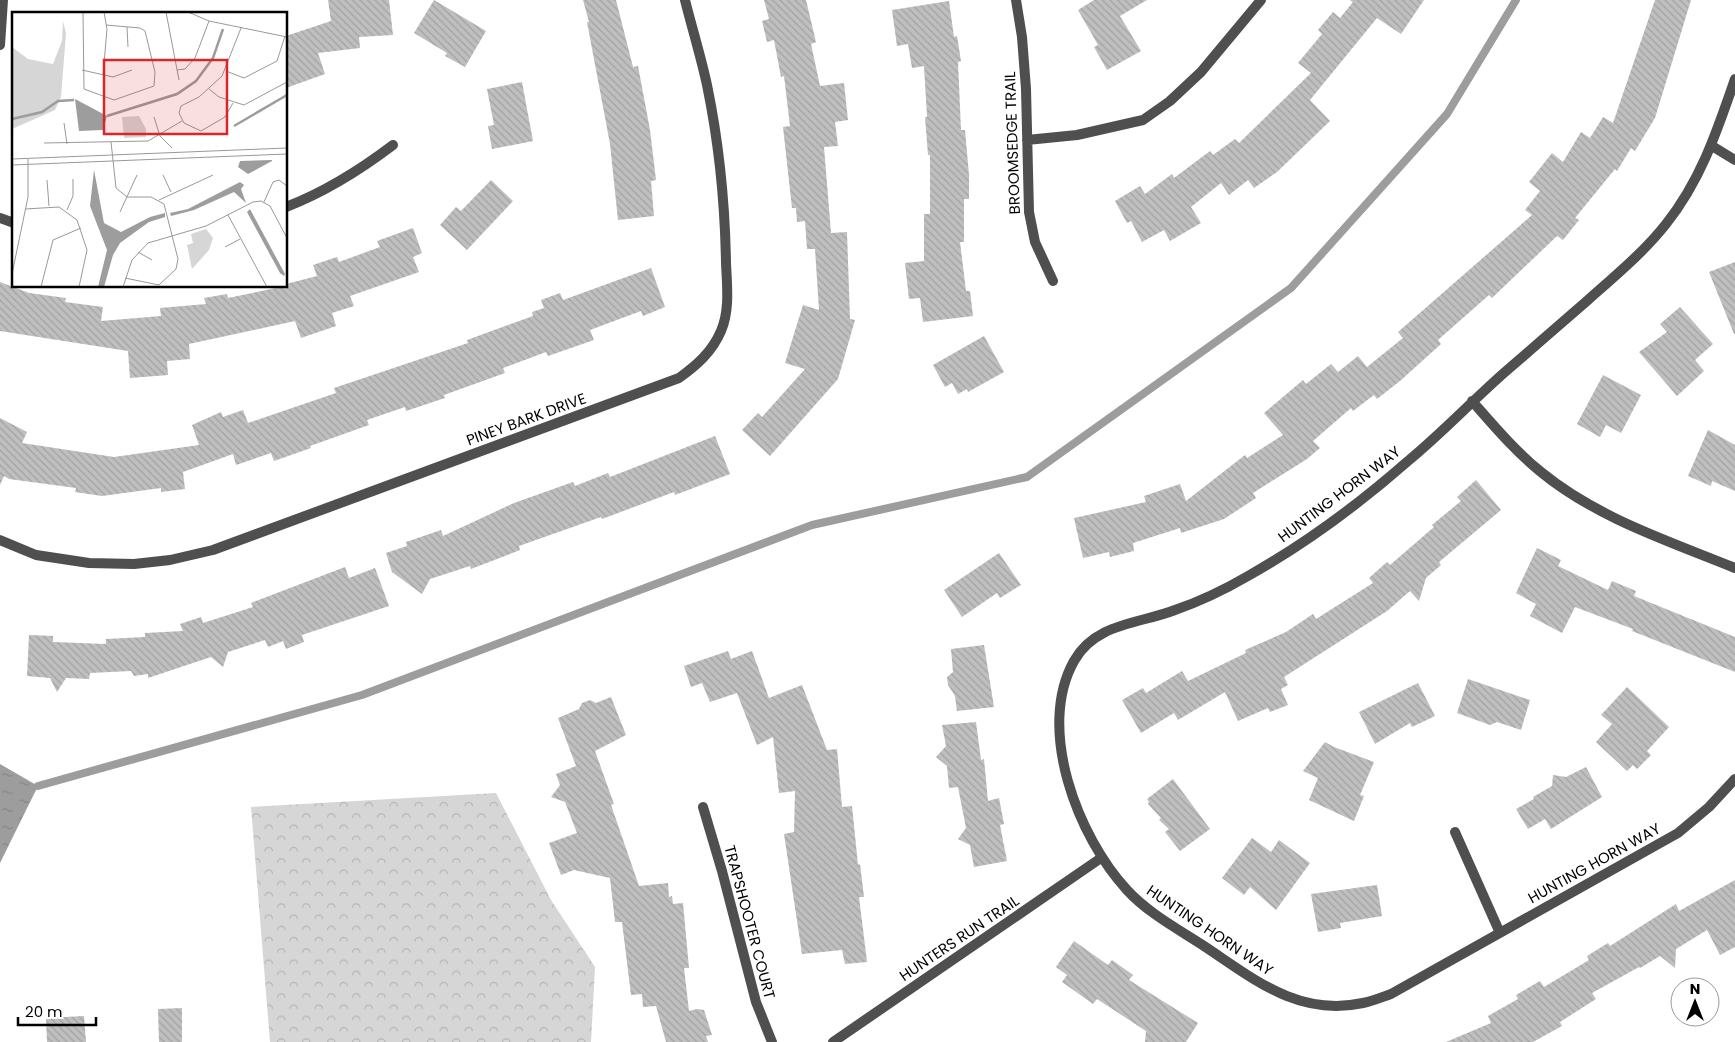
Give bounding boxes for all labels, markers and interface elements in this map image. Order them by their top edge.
inset map [12,12,288,288]
street label: BROOMSEDGE TRAIL [999,71,1025,215]
street label: PINEY BARK DRIVE [463,388,589,450]
street label: HUNTING HORN WAY [1273,441,1405,547]
street label: HUNTING HORN WAY [1524,818,1664,908]
street label: TRAPSHOOTER COURT [719,843,781,1001]
street label: HUNTING HORN WAY [1143,880,1278,980]
street label: HUNTERS RUN TRAIL [895,890,1023,986]
north arrow [1670,977,1720,1027]
text: N [1690,979,1700,999]
scale bar [18,994,95,1026]
text: 20 m [25,1001,63,1022]

